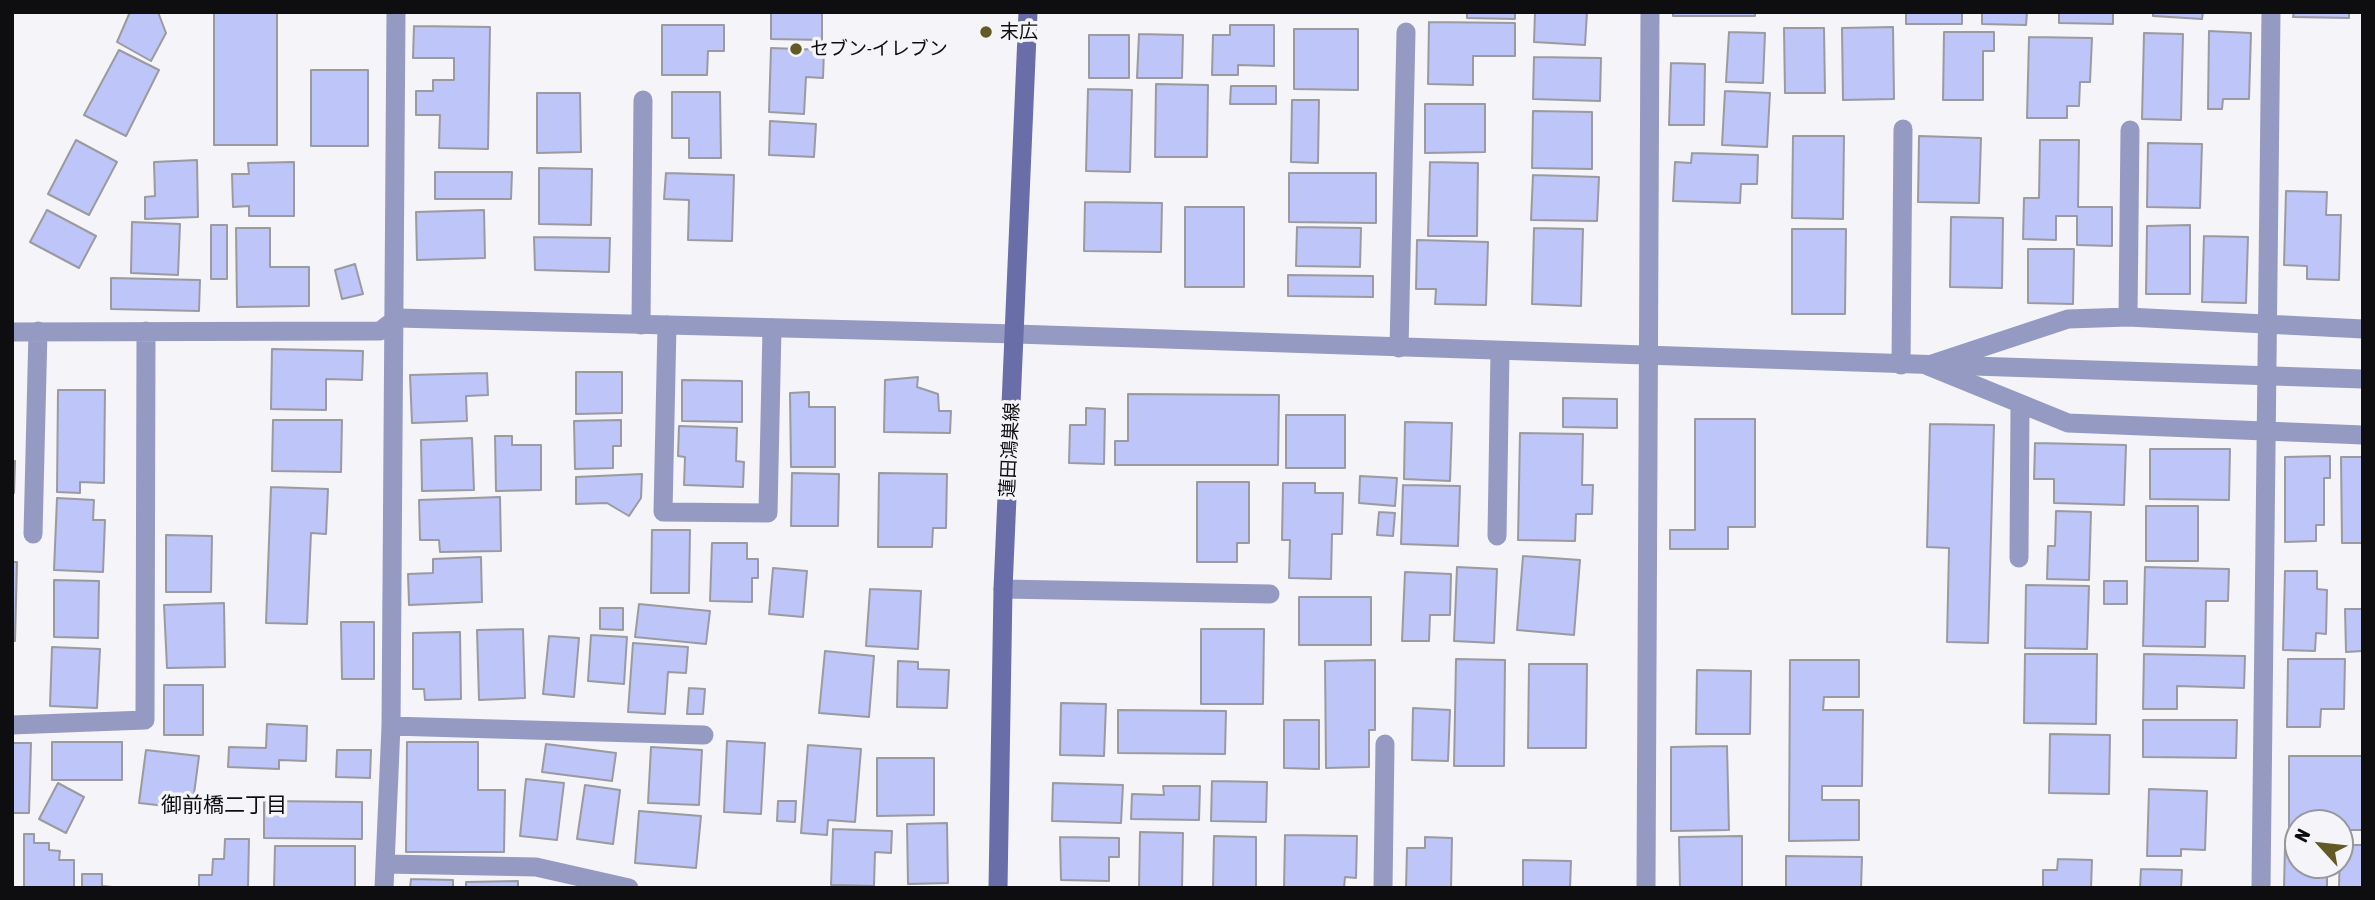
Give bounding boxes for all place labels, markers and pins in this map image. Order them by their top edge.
place label: 末広 [1000,21,1038,43]
marker: 末広 [978,24,994,40]
place label: セブン-イレブン [810,38,948,60]
marker: セブン-イレブン [788,41,804,57]

